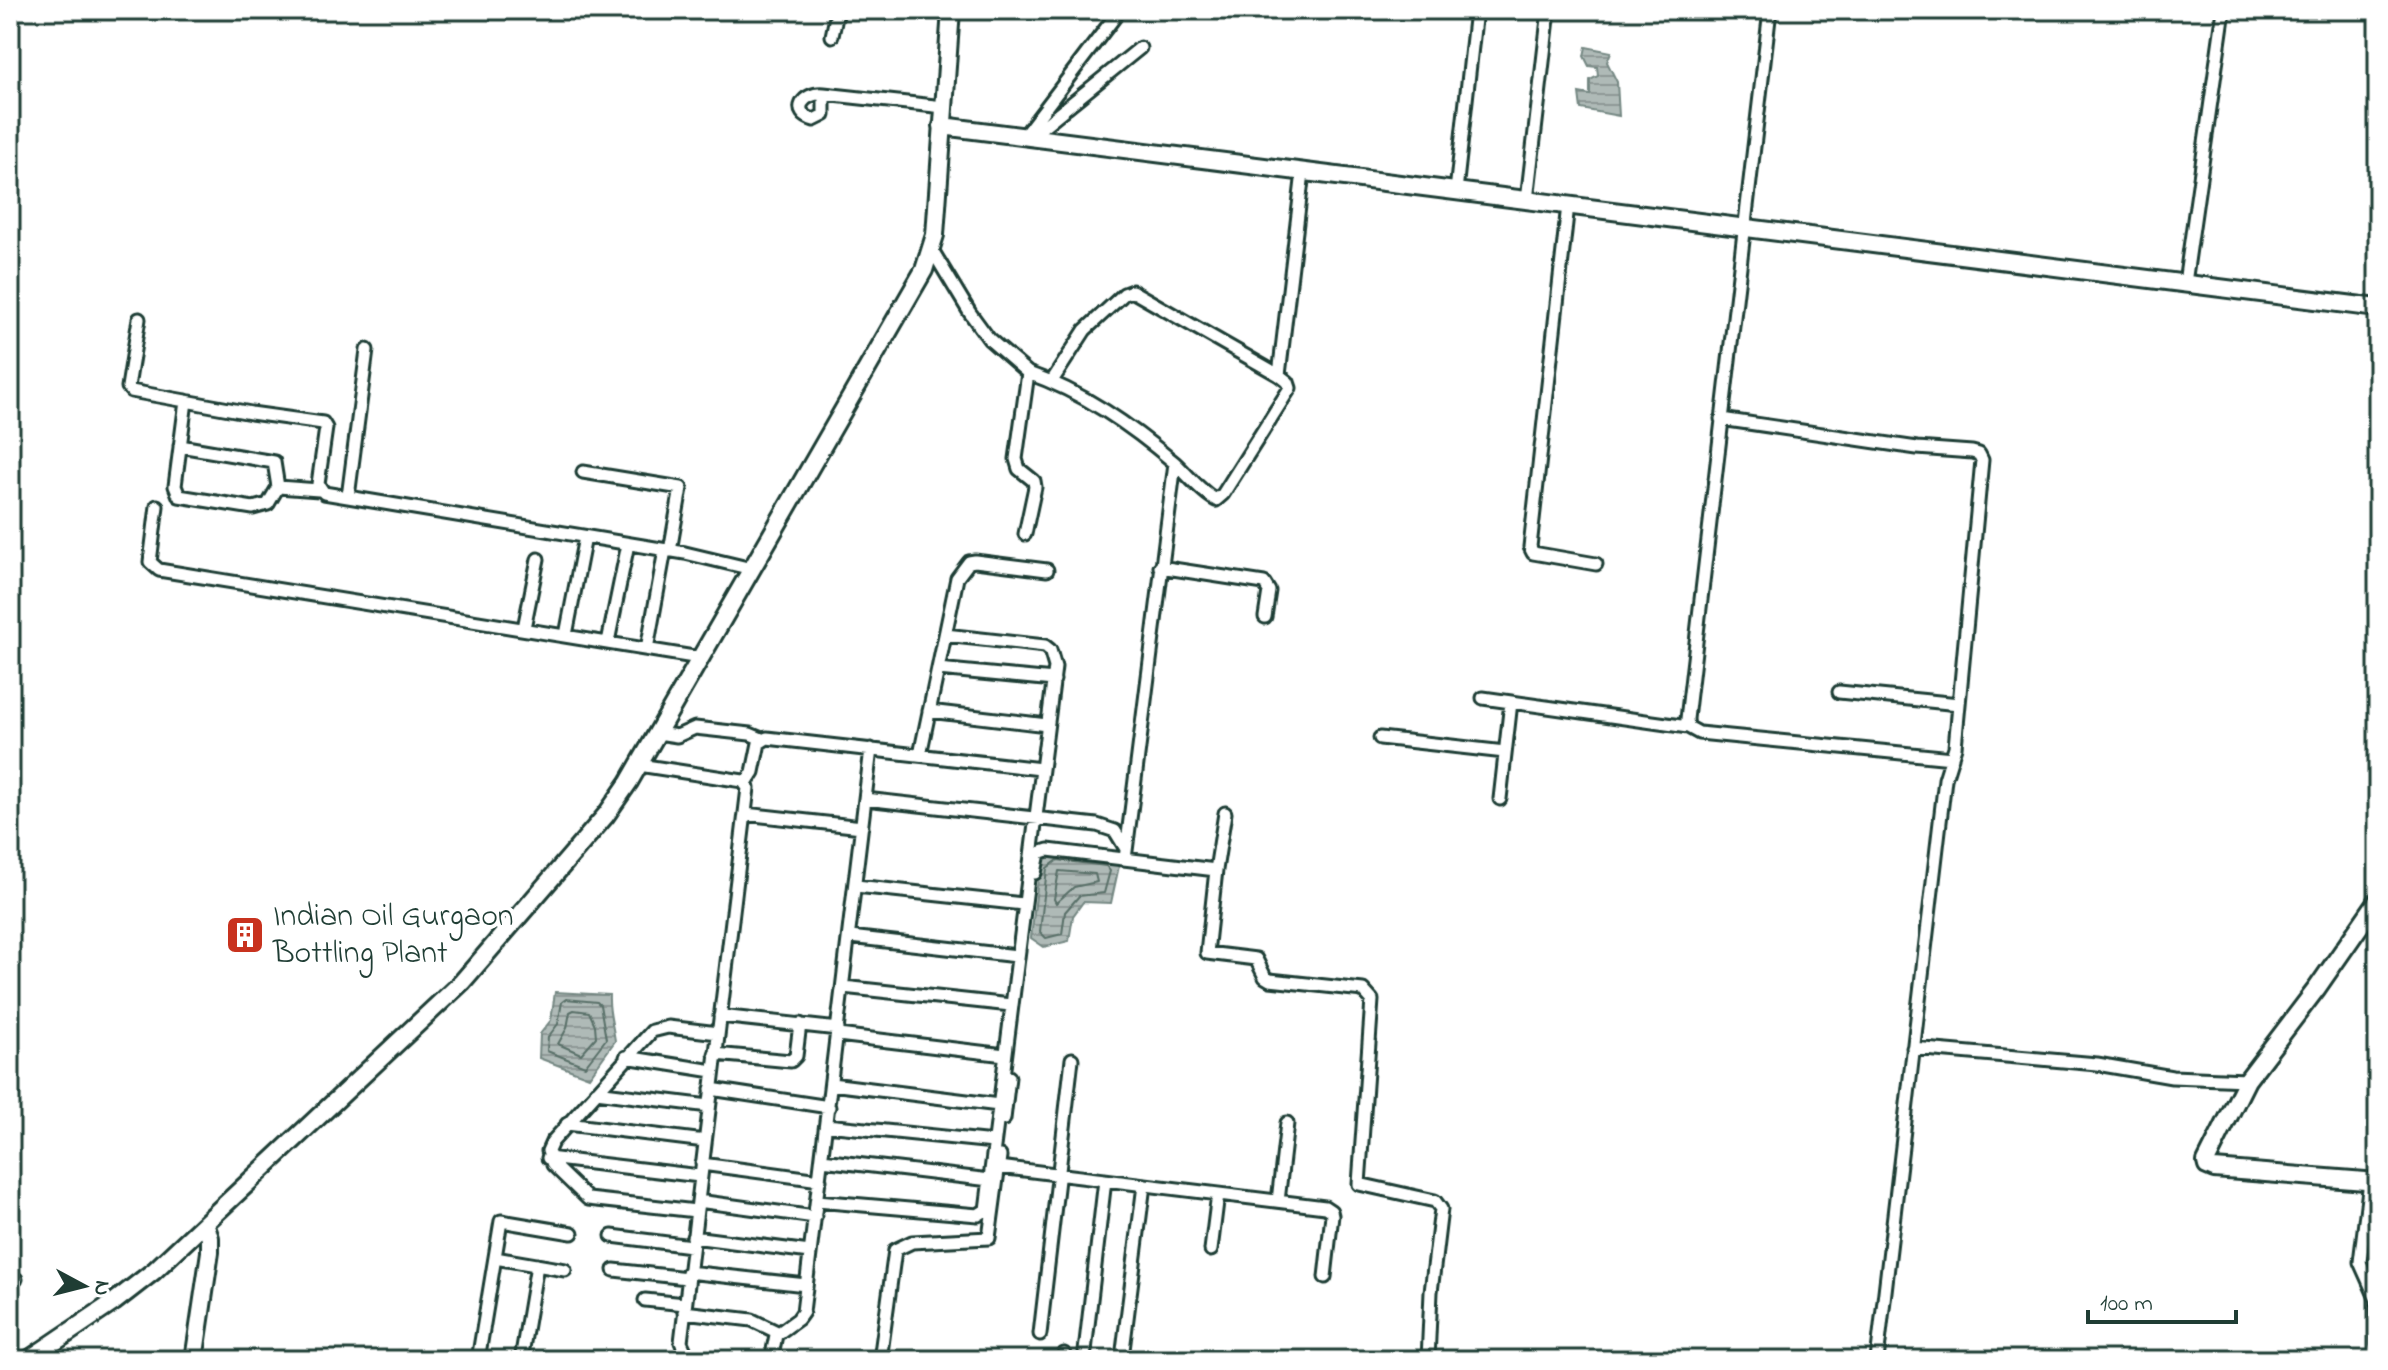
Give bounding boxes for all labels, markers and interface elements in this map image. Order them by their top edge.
place label: Indian Oil Gurgaon Bottling Plant [272,894,514,978]
building icon: Indian Oil Gurgaon Bottling Plant [224,914,266,956]
north arrow [44,1246,124,1326]
scale bar [2088,1274,2236,1324]
text: N [84,1279,118,1297]
text: 100 m [2100,1287,2153,1322]

